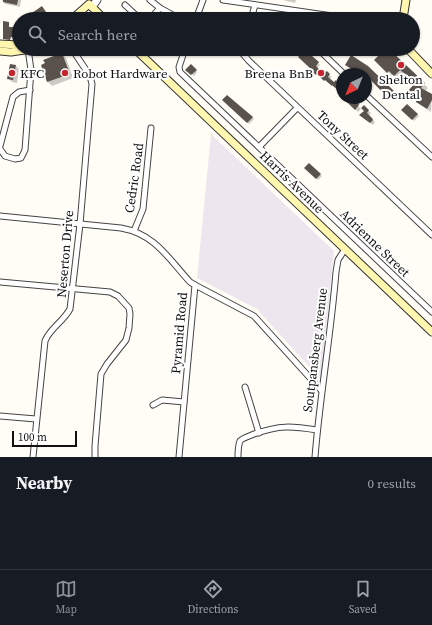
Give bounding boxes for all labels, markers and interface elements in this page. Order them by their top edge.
search box [12,12,420,56]
icon: search [26,23,48,45]
text: Search here [58,24,137,45]
marker: Shelton Dental [396,60,406,70]
place label: KFC [20,65,44,82]
place label: Robot Hardware [73,65,168,82]
place label: Breena BnB [244,65,313,82]
marker: KFC [7,68,17,78]
marker: Robot Hardware [60,68,70,78]
marker: Breena BnB [316,68,326,78]
north arrow [336,68,372,104]
place label: Shelton Dental [379,71,423,103]
street label: Tony Street [313,107,373,164]
street label: Cedric Road [121,141,147,214]
street label: Harris Avenue [256,147,328,217]
street label: Adrienne Street [336,205,414,281]
street label: Neserton Drive [53,209,77,298]
street label: Soutpansberg Avenue [299,287,331,413]
street label: Pyramid Road [167,291,191,375]
scale bar [12,429,77,448]
text: 100 m [18,430,47,445]
text: Nearby [16,471,72,495]
text: 0 results [368,475,416,492]
tab: Map [55,578,77,617]
tab: Directions [187,578,238,617]
tab: Saved [349,578,377,617]

